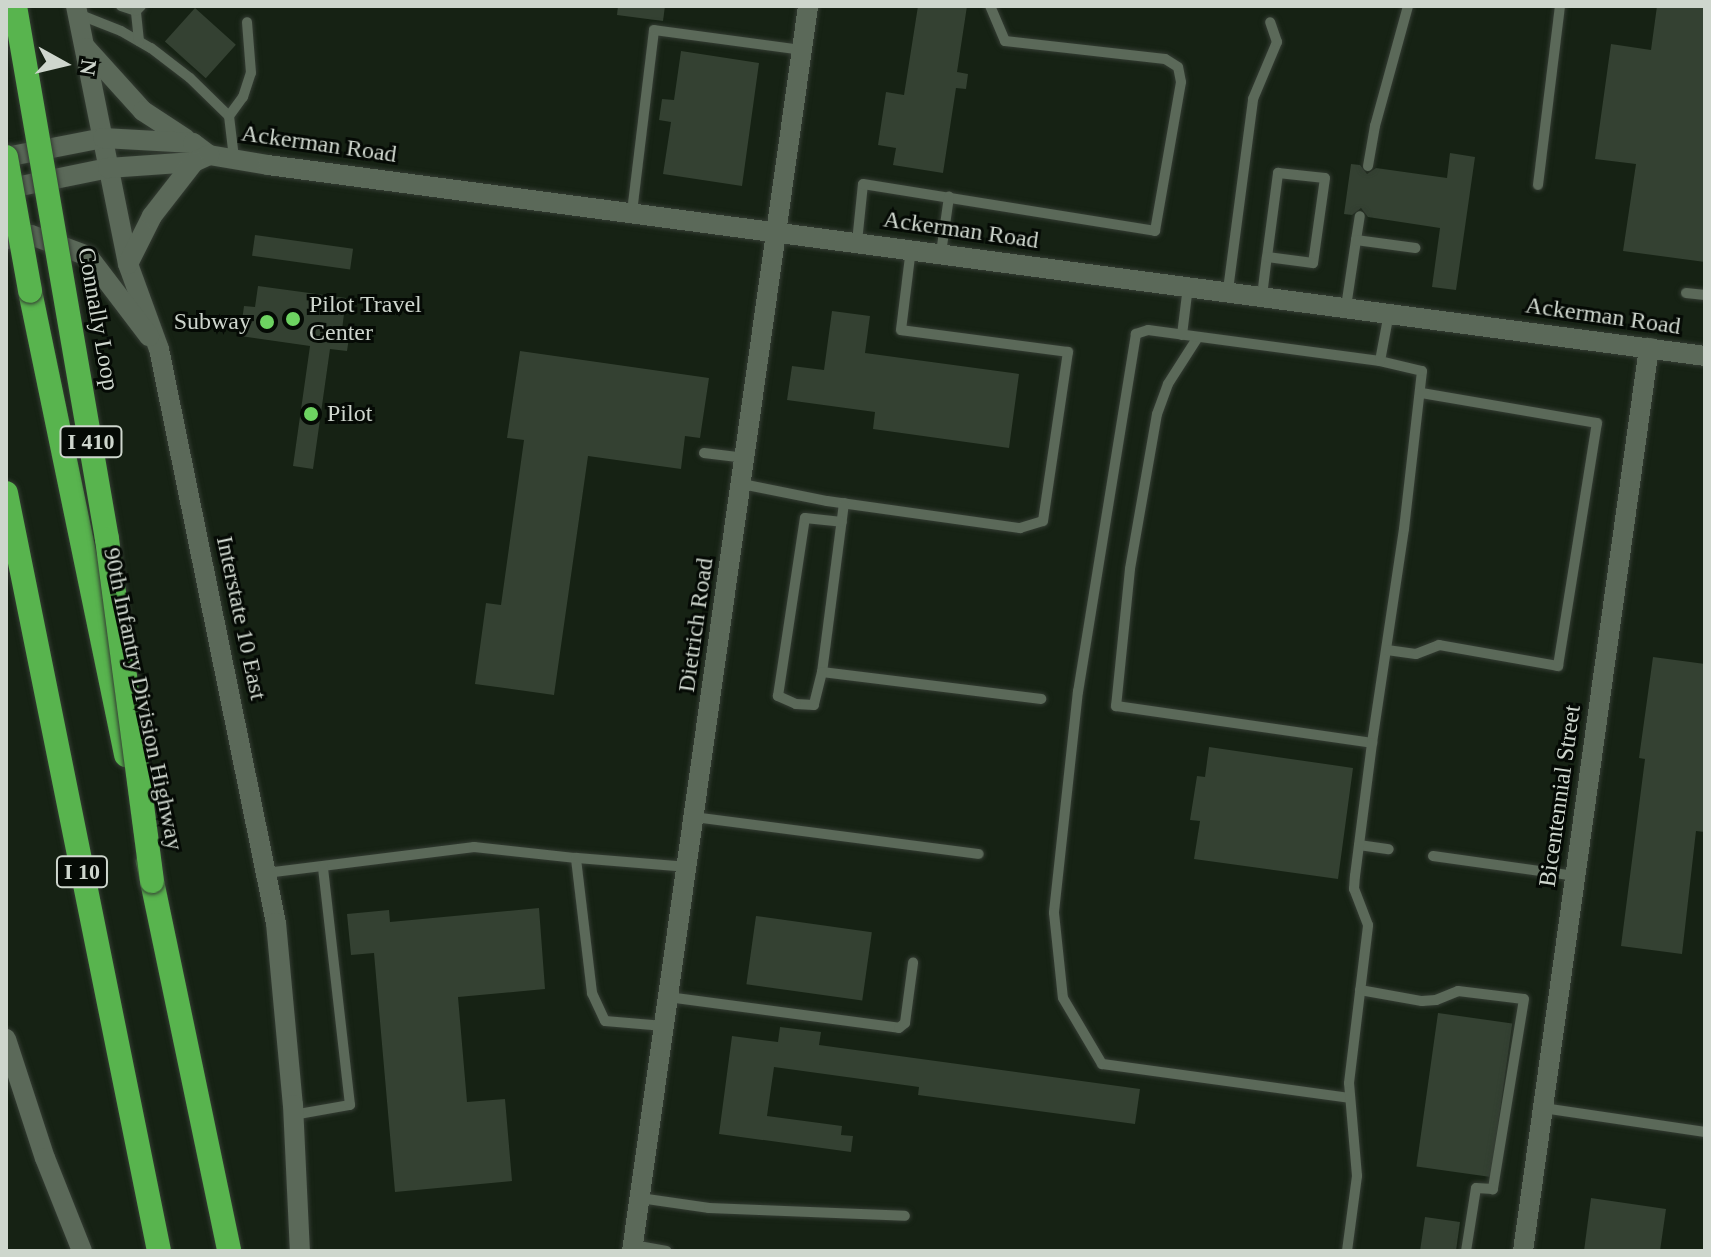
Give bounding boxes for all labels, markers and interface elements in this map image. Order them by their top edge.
north arrow [24,24,104,104]
text: N [75,58,102,77]
street label: Ackerman Road [239,119,399,169]
street label: Ackerman Road [881,205,1041,255]
street label: Connally Loop [71,245,125,393]
place label: Pilot Travel Center [309,291,422,347]
street label: Ackerman Road [1523,291,1683,341]
place label: Subway [174,308,251,336]
marker: Pilot Travel Center [284,310,302,328]
marker: Subway [258,313,276,331]
place label: Pilot [327,400,372,428]
marker: Pilot [302,405,320,423]
road number: I 410 [59,424,123,460]
street label: Interstate 10 East [210,534,272,702]
street label: 90th Infantry Division Highway [97,545,189,853]
street label: Dietrich Road [672,556,720,694]
street label: Bicentennial Street [1533,703,1587,889]
road number: I 10 [54,854,110,890]

